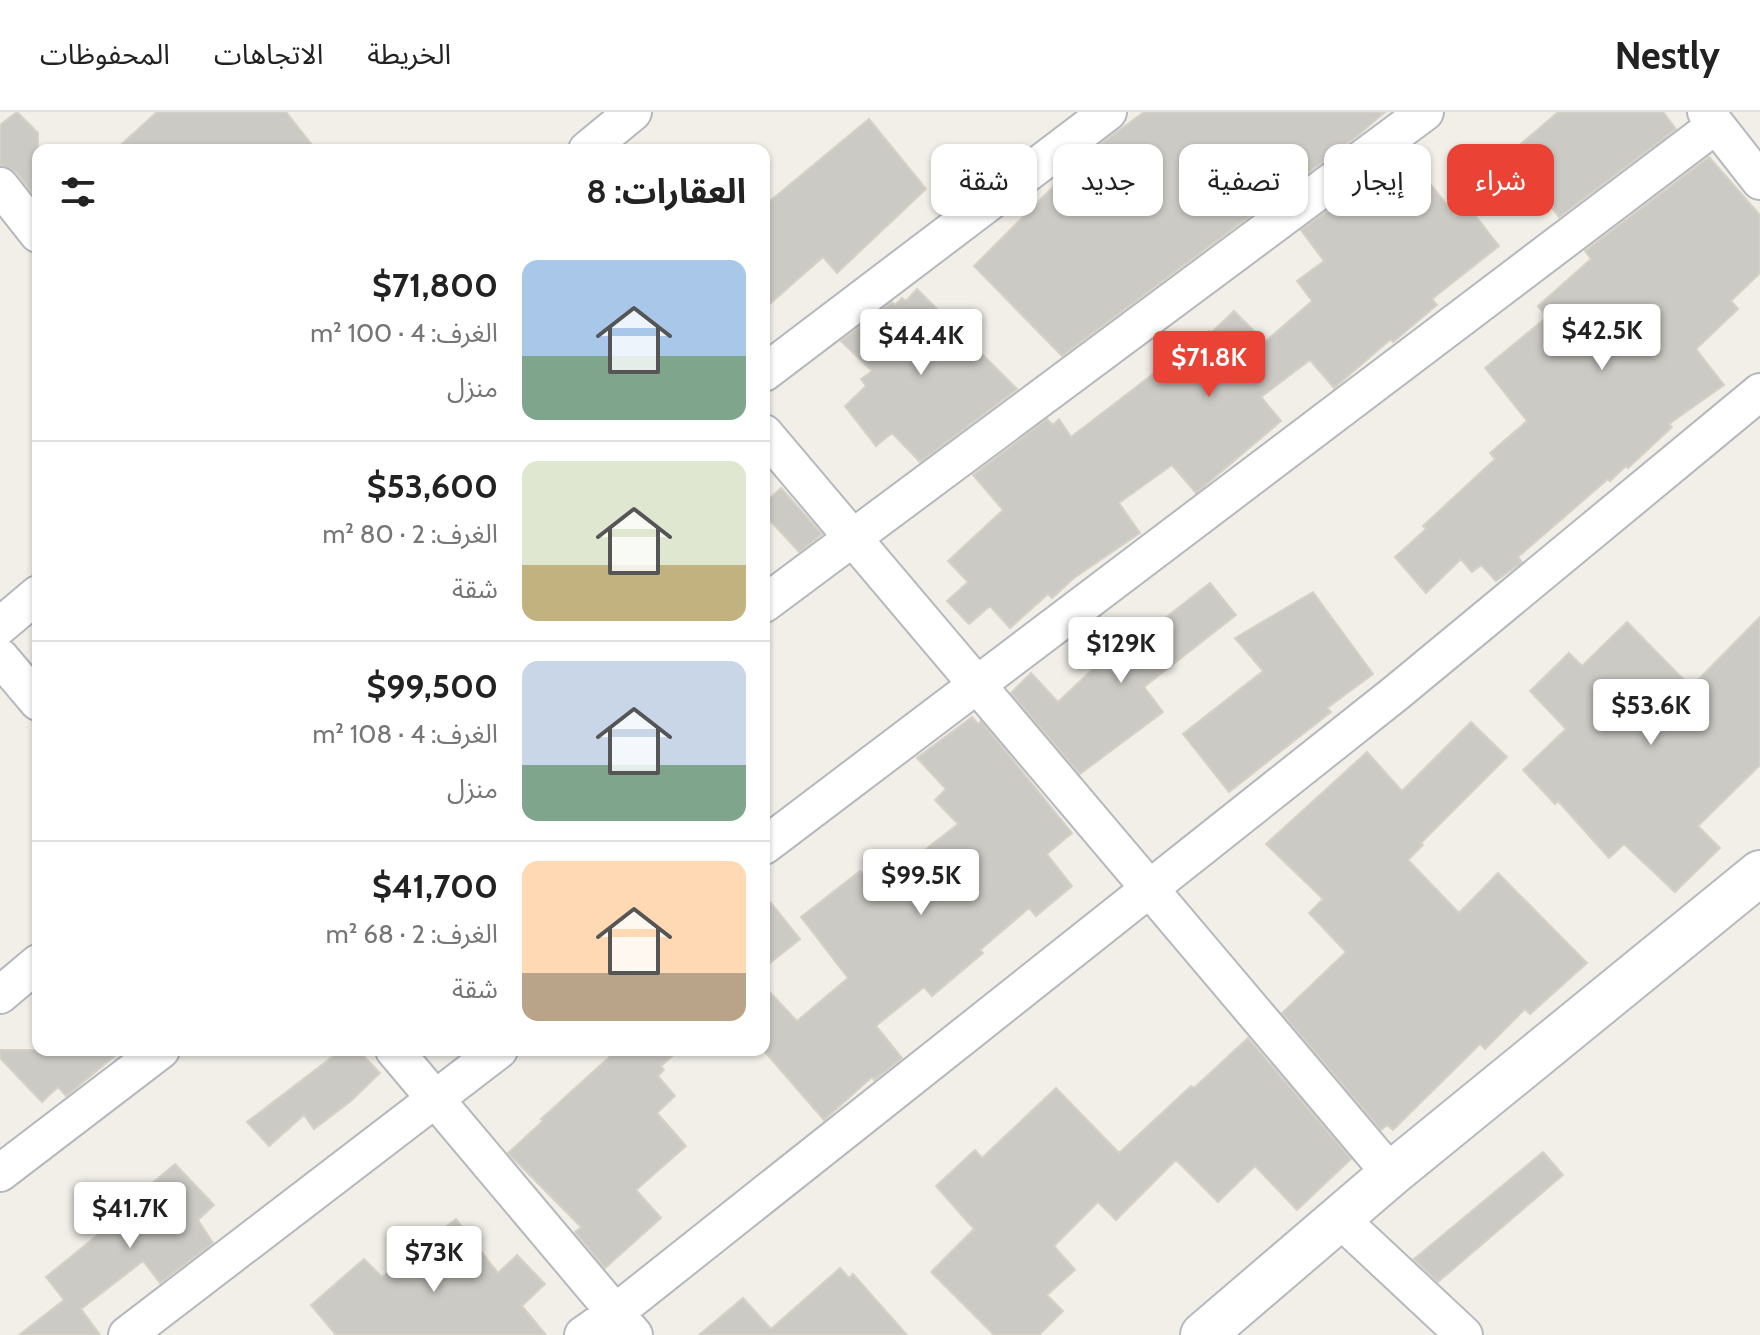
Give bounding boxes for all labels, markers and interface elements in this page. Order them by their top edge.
text: Nestly [1615,32,1720,79]
text: المحفوظات [40,37,170,71]
text: الاتجاهات [214,37,323,71]
text: الخريطة [367,37,451,71]
chip: شقة [931,144,1037,216]
chip: جديد [1053,144,1163,216]
chip: تصفية [1179,144,1308,216]
chip: إيجار [1324,144,1431,216]
chip: شراء [1447,144,1554,216]
icon: filters [56,170,100,214]
text: العقارات: 8 [586,170,746,212]
text: $71,800 [372,264,498,306]
icon: home [586,292,682,388]
pin: $42.5K [1537,304,1667,372]
pin: $44.4K [856,309,986,377]
text: $42.5K [1561,314,1643,346]
text: الغرف: 4 · 100 m² [310,317,498,349]
text: $44.4K [878,319,964,351]
pin: $71.8K [1144,331,1274,399]
text: $71.8K [1171,341,1247,373]
text: منزل [447,372,498,404]
text: $53,600 [367,465,498,507]
icon: home [586,493,682,589]
text: الغرف: 2 · 80 m² [322,518,498,550]
text: شقة [452,573,498,605]
pin: $129K [1065,617,1177,685]
text: $129K [1086,627,1156,659]
text: $99,500 [366,665,498,707]
pin: $53.6K [1586,679,1716,747]
text: $53.6K [1611,689,1691,721]
icon: home [586,693,682,789]
text: الغرف: 4 · 108 m² [313,718,498,750]
text: منزل [447,773,498,805]
pin: $99.5K [856,849,986,917]
text: $99.5K [881,859,961,891]
text: $41,700 [372,865,498,907]
icon: home [586,893,682,989]
text: الغرف: 2 · 68 m² [326,918,498,950]
text: شقة [452,973,498,1005]
pin: $41.7K [65,1182,195,1250]
text: $41.7K [92,1192,168,1224]
pin: $73K [387,1226,481,1294]
text: $73K [405,1236,463,1268]

